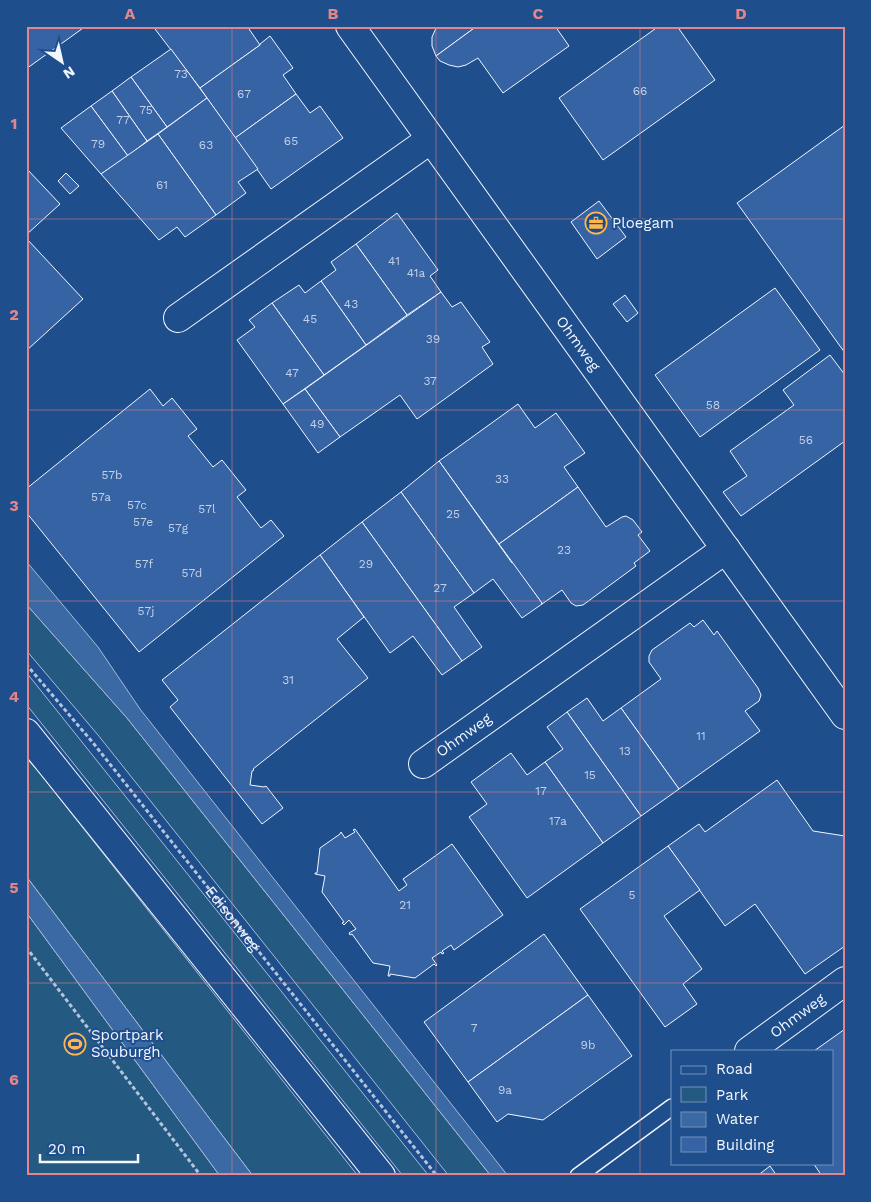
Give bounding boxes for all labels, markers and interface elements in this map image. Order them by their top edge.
text: A [125,4,136,23]
text: B [328,4,339,23]
text: C [533,4,544,23]
text: D [735,4,747,23]
north arrow [38,38,88,88]
text: N [60,63,78,82]
house number: 73 [174,67,188,81]
house number: 66 [633,84,647,98]
house number: 67 [237,87,251,101]
house number: 75 [139,103,153,117]
house number: 77 [116,113,130,127]
text: 1 [11,114,17,133]
house number: 65 [284,134,298,148]
house number: 79 [91,137,105,151]
house number: 63 [199,138,213,152]
house number: 61 [156,178,168,192]
office icon: Ploegam [584,211,608,235]
place label: Ploegam [612,214,674,232]
house number: 41 [388,254,400,268]
house number: 41a [407,266,426,280]
house number: 43 [344,297,358,311]
text: 2 [9,305,19,324]
house number: 45 [303,312,317,326]
street label: Ohmweg [552,312,604,375]
house number: 39 [426,332,440,346]
house number: 47 [285,366,299,380]
house number: 37 [423,374,437,388]
house number: 58 [706,398,720,412]
house number: 49 [310,417,324,431]
house number: 56 [799,433,813,447]
house number: 57b [101,468,123,482]
house number: 33 [495,472,509,486]
house number: 57a [91,490,111,504]
text: 3 [9,496,19,515]
house number: 57c [127,498,147,512]
house number: 57l [198,502,216,516]
house number: 25 [446,507,460,521]
house number: 57e [133,515,153,529]
house number: 57g [168,521,189,535]
house number: 23 [557,543,571,557]
house number: 57f [135,557,153,571]
house number: 29 [359,557,373,571]
house number: 57d [182,566,202,580]
house number: 27 [433,581,447,595]
house number: 57j [138,604,154,618]
house number: 31 [282,673,294,687]
text: 4 [9,687,19,706]
street label: Ohmweg [433,709,495,761]
house number: 11 [696,729,706,743]
house number: 13 [619,744,631,758]
house number: 15 [584,768,596,782]
house number: 17 [535,784,547,798]
house number: 17a [549,814,567,828]
text: 5 [9,878,19,897]
street label: Edisonweg [201,883,264,955]
house number: 5 [629,888,636,902]
house number: 21 [399,898,411,912]
street label: Ohmweg [766,990,828,1042]
house number: 7 [471,1021,478,1035]
place label: Sportpark Souburgh [91,1026,164,1061]
sports icon: Sportpark Souburgh [63,1032,87,1056]
house number: 9b [581,1038,595,1052]
legend [671,1050,834,1164]
text: Road [716,1060,753,1078]
text: 6 [9,1070,19,1089]
house number: 9a [498,1083,512,1097]
text: Park [716,1086,749,1104]
text: Water [716,1110,759,1128]
scale bar [40,1132,138,1164]
text: Building [716,1136,774,1154]
text: 20 m [48,1140,86,1158]

